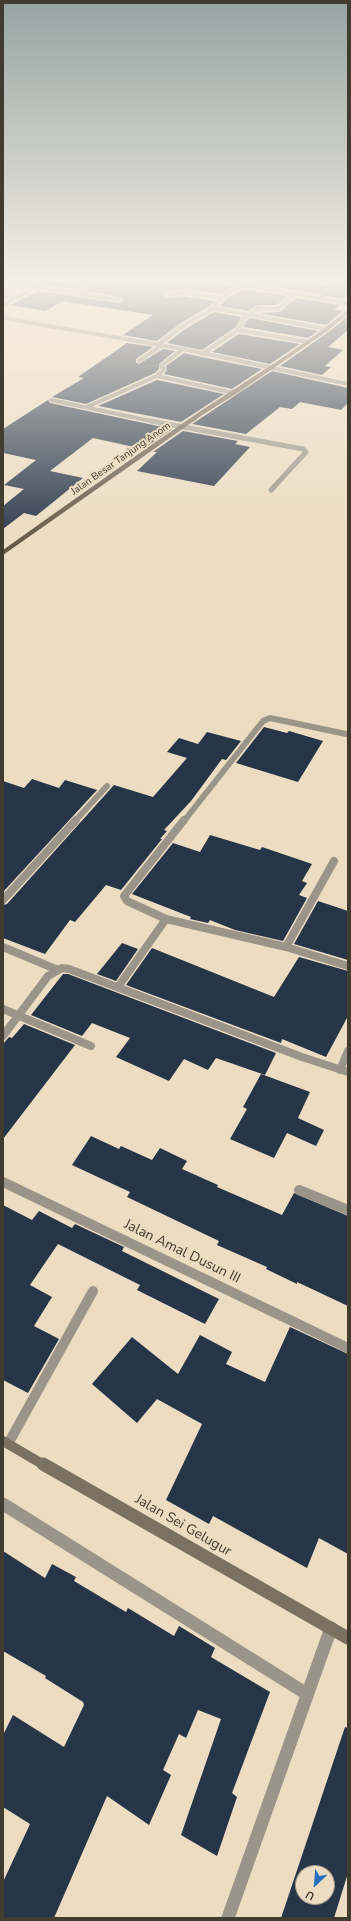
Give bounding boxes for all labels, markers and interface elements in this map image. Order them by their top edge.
street label: Jalan Besar Tanjung Anom [69,420,173,498]
street label: Jalan Amal Dusun III [121,1216,243,1288]
street label: Jalan Sei Gelugur [132,1492,234,1560]
north arrow [295,1865,335,1905]
text: U [303,1887,317,1904]

